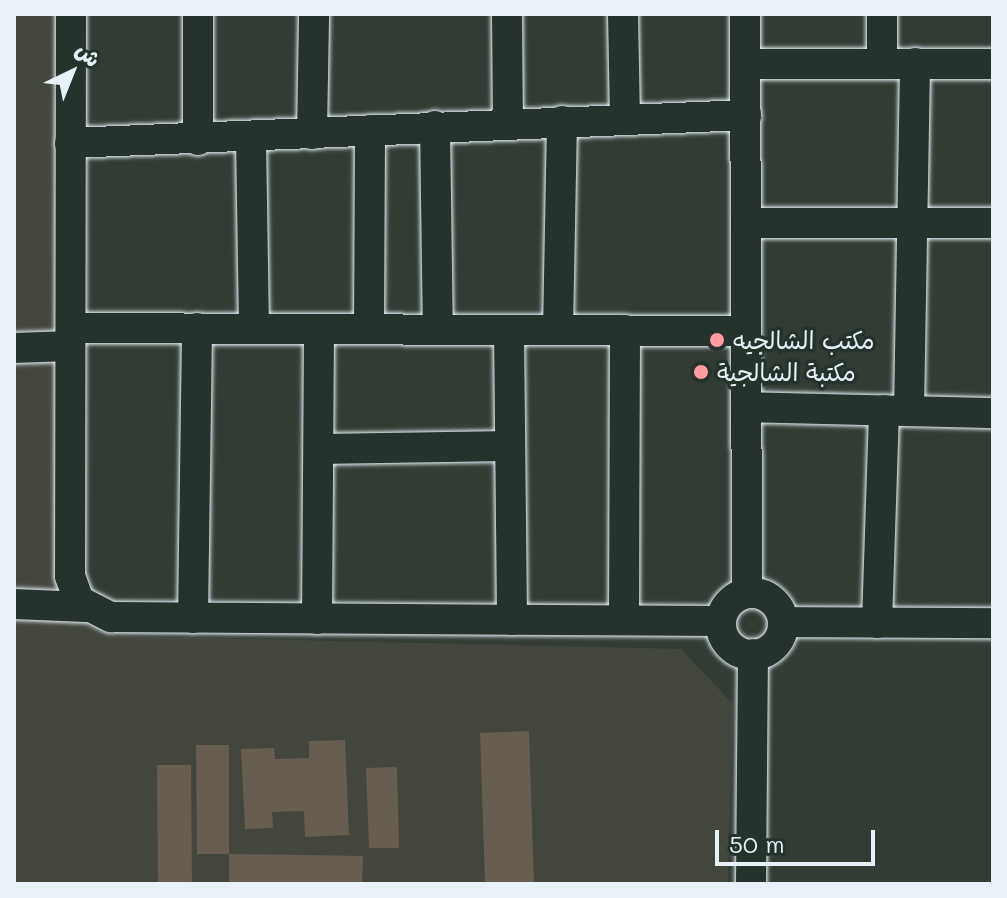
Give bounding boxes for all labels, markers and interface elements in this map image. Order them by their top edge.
north arrow [32,32,112,112]
text: ش [70,35,107,73]
place label: مكتب الشالجيه [733,326,875,354]
marker: مكتب الشالجيه [708,331,726,349]
place label: مكتبة الشالجية [717,358,856,386]
marker: مكتبة الشالجية [692,363,710,381]
scale bar [719,814,879,864]
text: 50 m [729,828,785,859]

